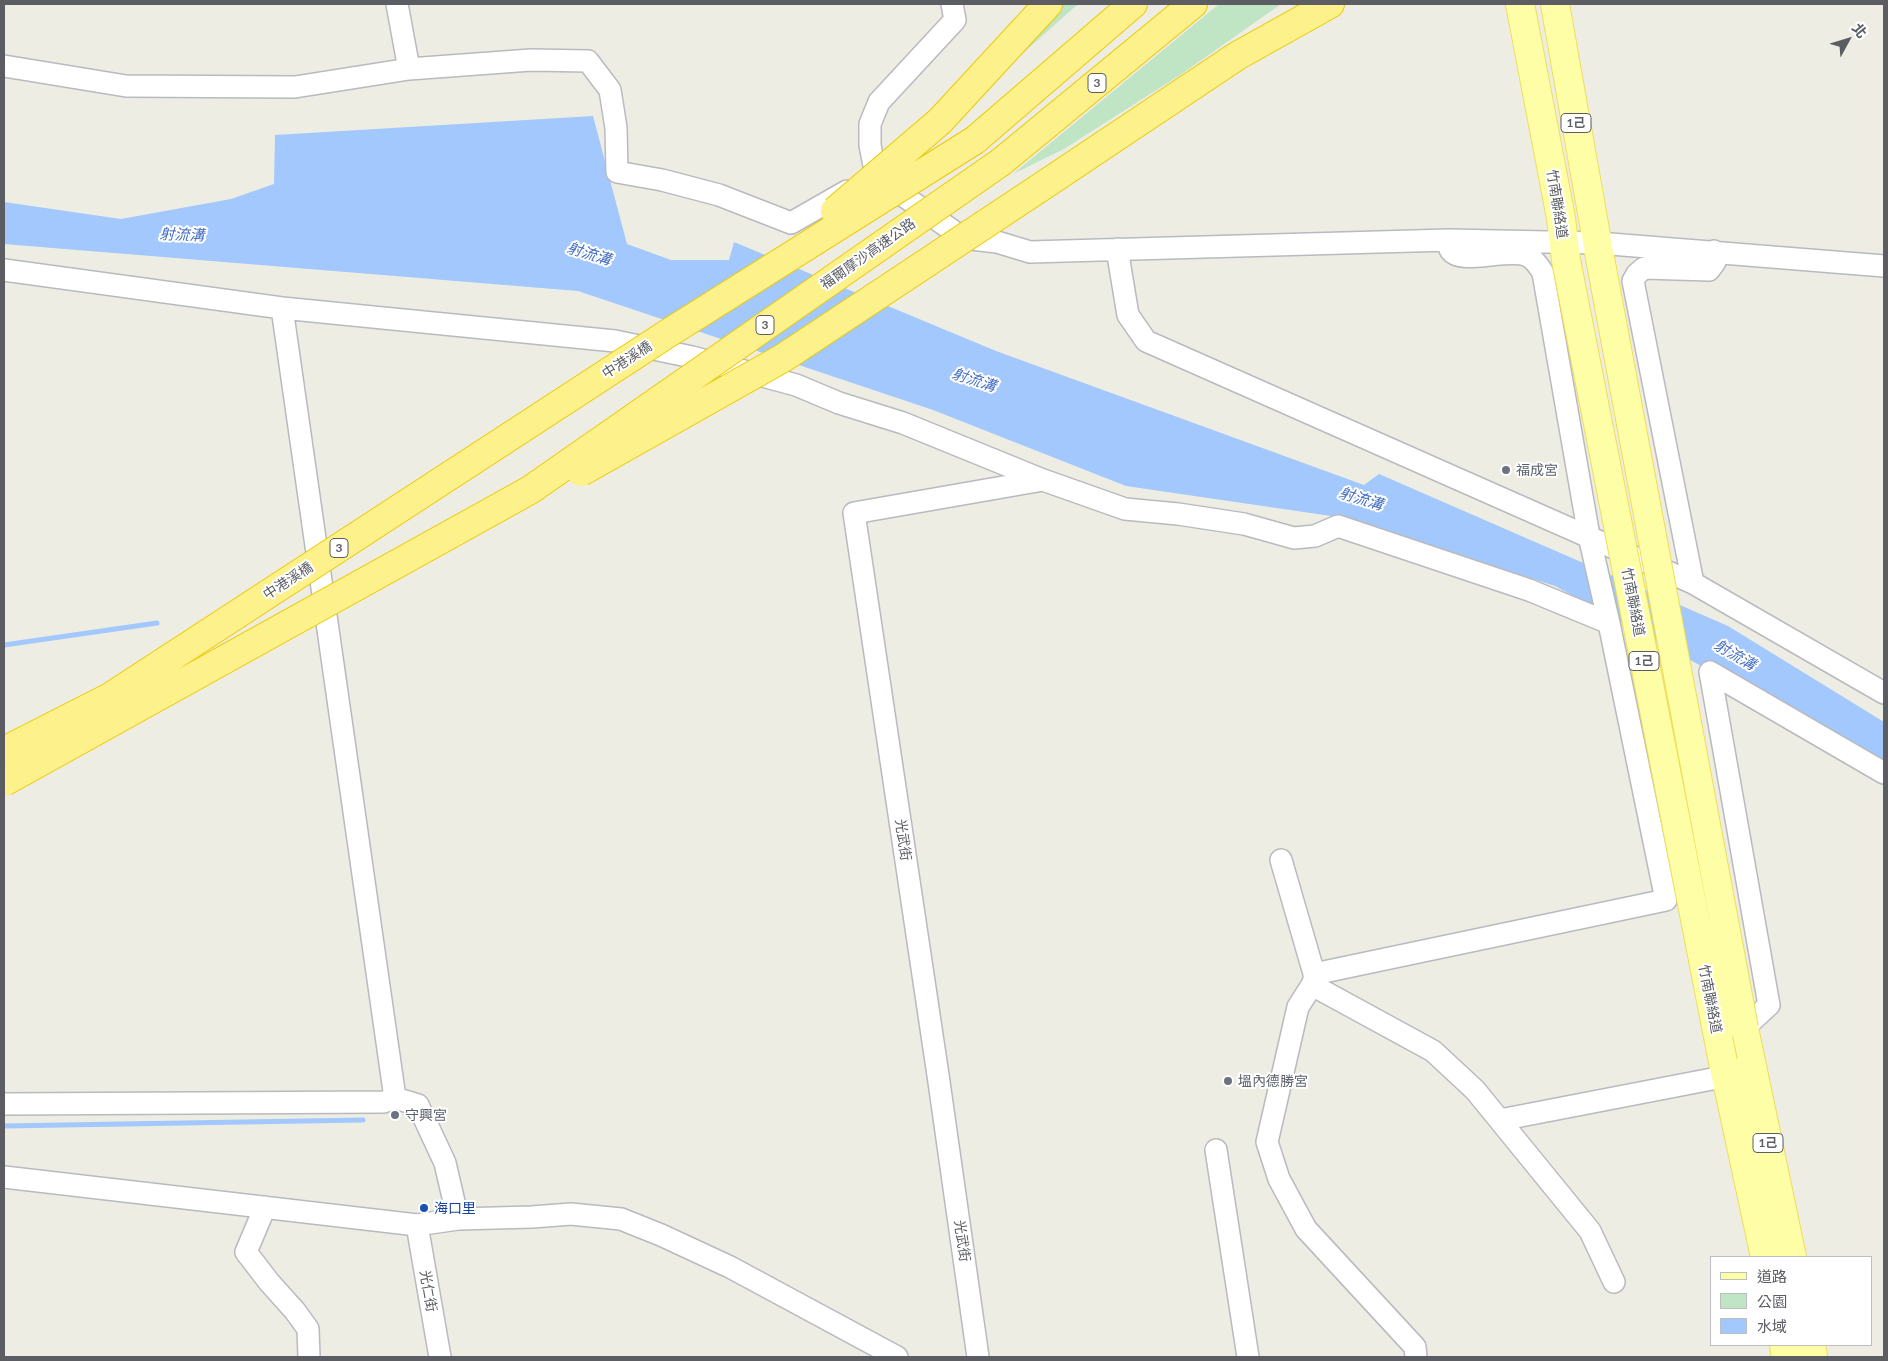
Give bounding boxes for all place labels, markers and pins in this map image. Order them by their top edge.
place label: 福成宮 [1516,462,1558,478]
marker: 福成宮 [1500,464,1512,476]
place label: 塭內德勝宮 [1238,1073,1308,1089]
marker: 塭內德勝宮 [1222,1075,1234,1087]
place label: 守興宮 [405,1107,447,1123]
marker: 守興宮 [389,1109,401,1121]
place label: 海口里 [434,1200,476,1216]
marker: 海口里 [418,1202,430,1214]

